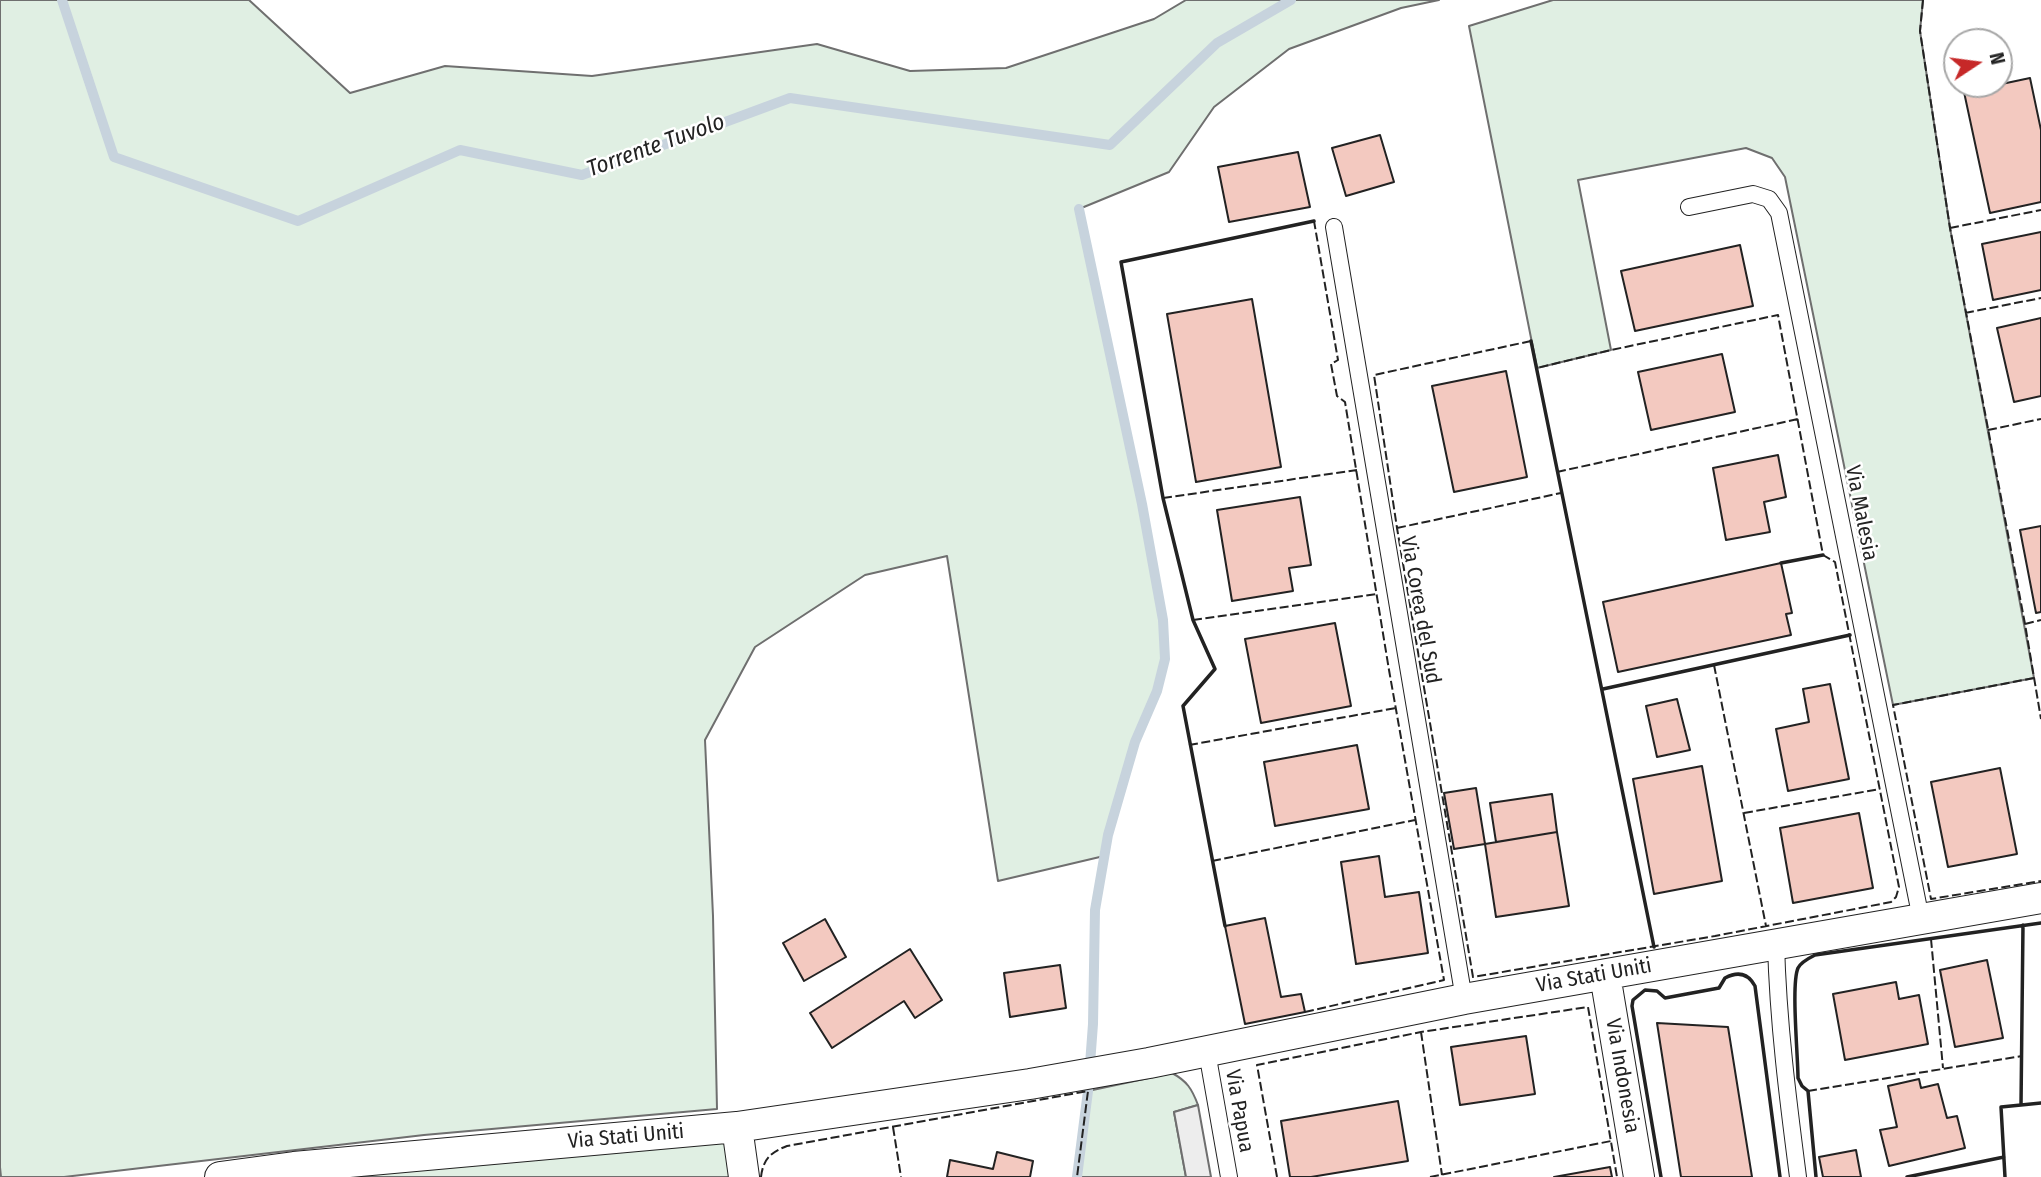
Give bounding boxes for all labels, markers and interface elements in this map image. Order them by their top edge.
north arrow [1943,28,2013,98]
text: N [1985,50,2009,67]
water label: Torrente Tuvolo [583,108,729,184]
street label: Via Malesia [1839,463,1883,563]
street label: Via Corea del Sud [1395,534,1445,686]
street label: Via Stati Uniti [1534,953,1654,999]
street label: Via Indonesia [1600,1017,1644,1135]
street label: Via Papua [1219,1068,1259,1154]
street label: Via Stati Uniti [567,1119,685,1155]

